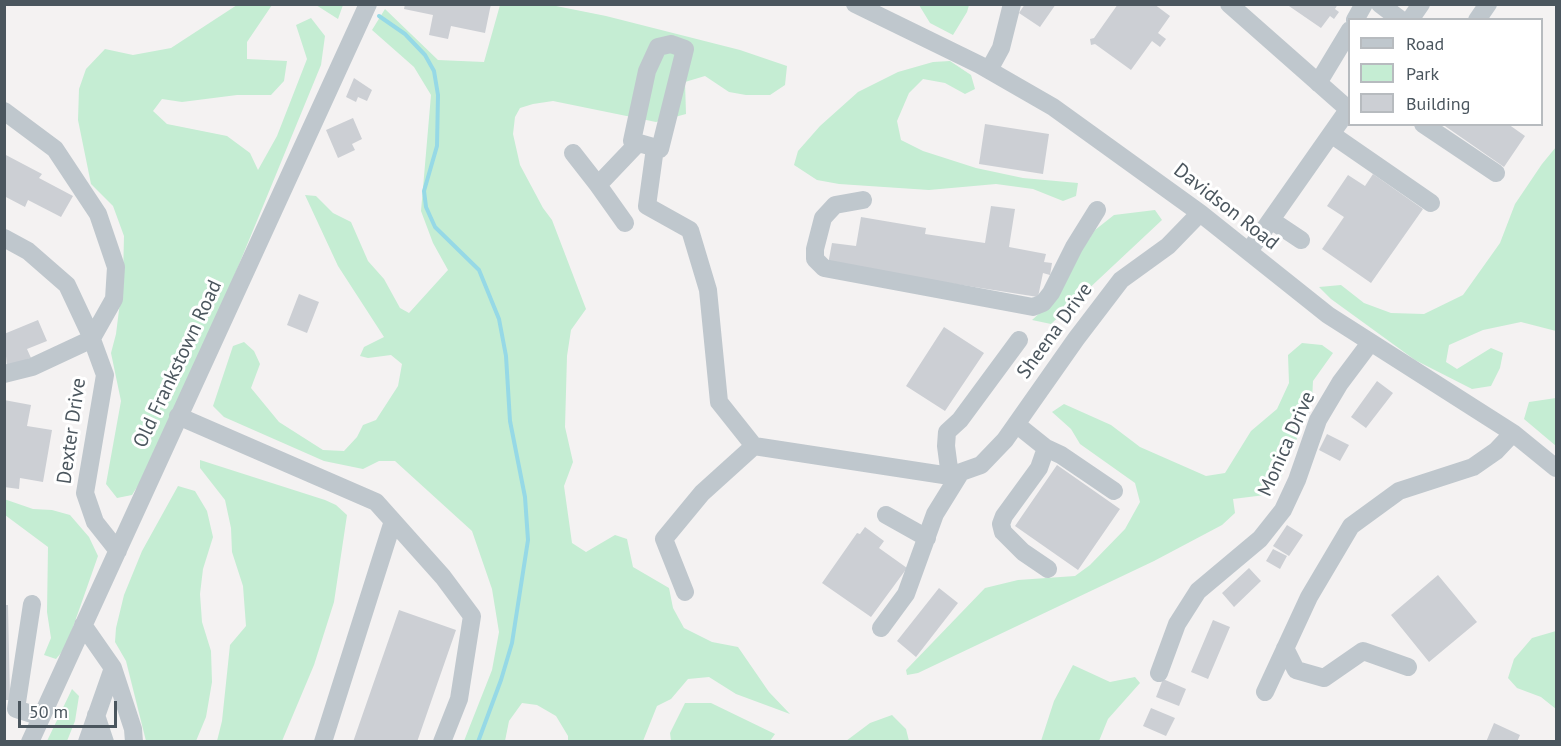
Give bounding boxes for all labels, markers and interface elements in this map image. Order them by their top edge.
legend [1348,18,1543,126]
text: Road [1406,32,1444,55]
text: Park [1406,62,1439,85]
text: Building [1406,92,1470,115]
street label: Davidson Road [1169,159,1283,255]
street label: Old Frankstown Road [129,276,227,452]
street label: Sheena Drive [1012,278,1098,384]
street label: Dexter Drive [53,376,91,486]
street label: Monica Drive [1253,388,1321,500]
scale bar [21,689,120,727]
text: 50 m [29,700,68,723]

